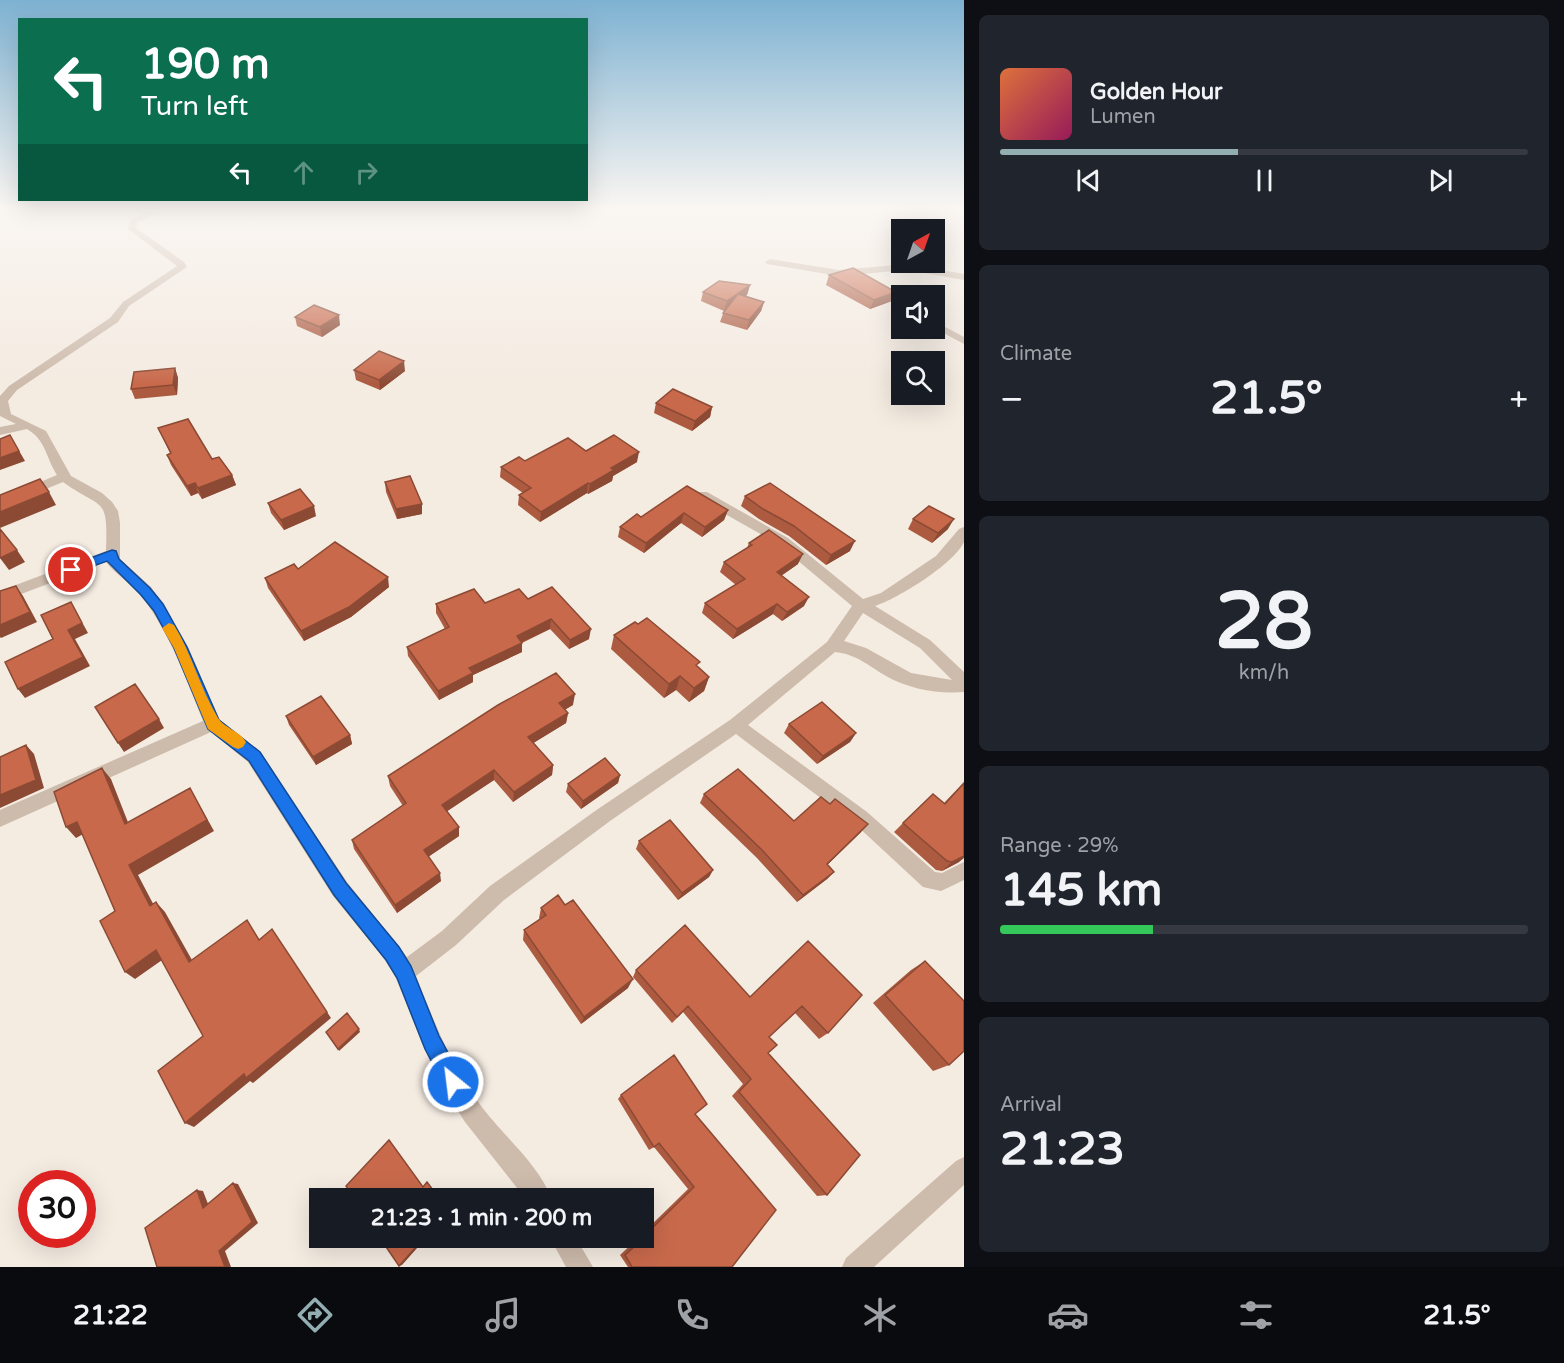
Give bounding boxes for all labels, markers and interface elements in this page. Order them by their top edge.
text: 190 m [141,39,270,90]
icon: left [42,42,120,120]
text: Golden Hour [1090,79,1222,105]
text: Turn left [141,90,248,123]
text: Lumen [1090,105,1156,129]
icon: left [224,156,257,189]
icon: ahead [287,156,320,189]
icon: right [350,156,383,189]
icon: previous [1072,164,1105,197]
icon: pause [1248,164,1281,197]
icon: next [1424,164,1457,197]
north arrow [891,219,945,273]
map controls [891,219,945,405]
button: sound [891,285,945,339]
text: Climate [1000,342,1072,366]
button: search [891,351,945,405]
text: 21.5° [1210,372,1323,426]
text: − [1000,380,1024,419]
text: + [1509,380,1528,419]
pin [45,544,96,595]
icon: arrive [54,553,87,586]
text: 28 [1215,575,1313,669]
text: km/h [1239,661,1289,685]
text: Range · 29% [1000,834,1119,858]
text: 145 km [1000,864,1162,918]
position arrow [421,1050,485,1114]
text: Arrival [1000,1093,1062,1117]
text: 21:23 [1000,1123,1125,1177]
speed limit sign: 30 [18,1170,96,1248]
text: 21:23 · 1 min · 200 m [371,1205,592,1231]
icon: directions [294,1294,336,1336]
icon: music [482,1294,524,1336]
icon: phone [671,1294,713,1336]
icon: climate [859,1294,901,1336]
icon: car [1047,1294,1089,1336]
icon: filters [1235,1294,1277,1336]
text: 21:22 [73,1299,148,1332]
text: 21.5° [1423,1299,1491,1332]

